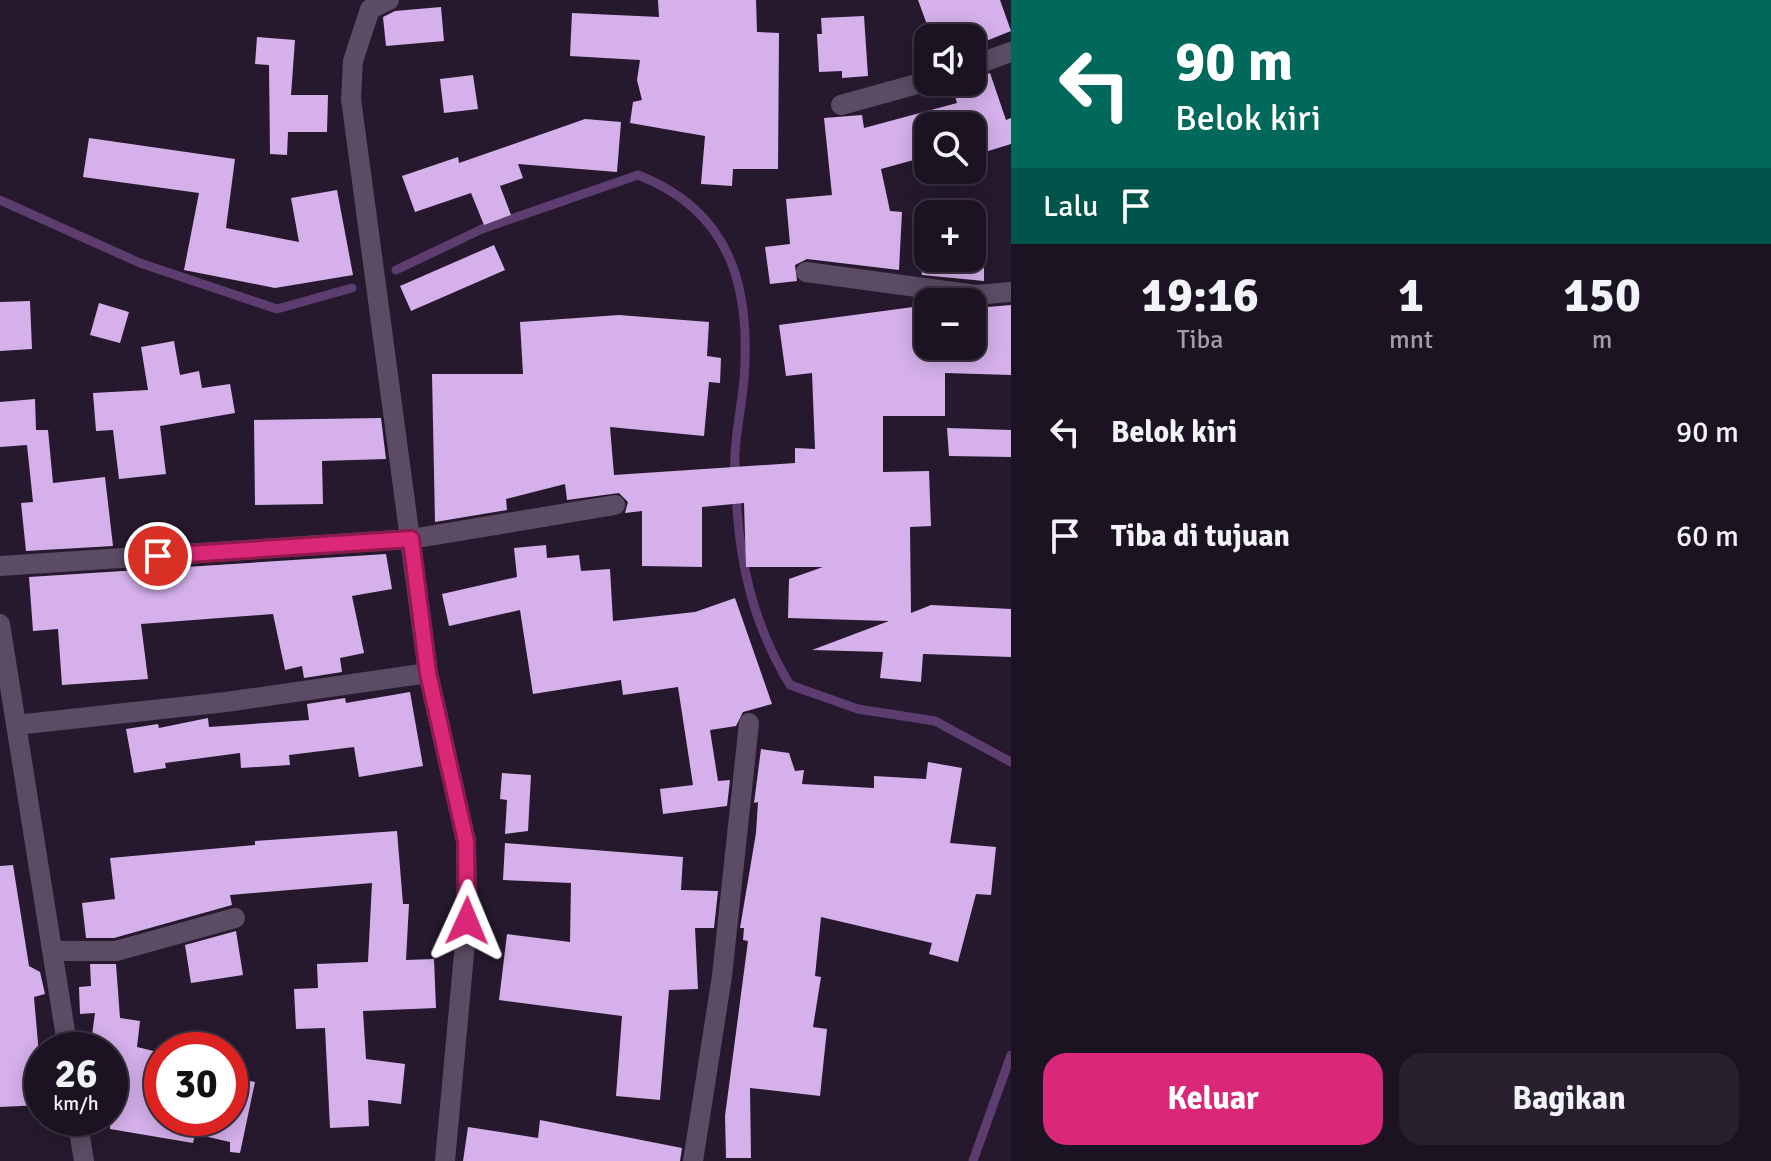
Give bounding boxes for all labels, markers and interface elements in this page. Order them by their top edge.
map controls [914,24,986,360]
button: sound [914,24,986,96]
text: 90 m [1175,27,1293,96]
icon: left [1043,32,1147,136]
text: Belok kiri [1175,96,1321,141]
button: search [914,112,986,184]
icon: arrive [1114,184,1158,228]
text: Lalu [1043,188,1098,225]
button: + [914,200,986,272]
text: 19:16 [1141,266,1259,325]
text: 1 [1398,266,1424,325]
text: 150 [1563,266,1641,325]
button: − [914,288,986,360]
text: Tiba [1177,324,1223,356]
text: mnt [1389,324,1433,356]
text: m [1592,324,1612,356]
icon: left [1043,410,1087,454]
text: Belok kiri [1111,414,1237,451]
text: 90 m [1676,414,1739,451]
icon: arrive [1043,514,1087,558]
text: Tiba di tujuan [1111,518,1290,555]
text: 60 m [1676,518,1739,555]
pin [124,522,192,590]
icon: arrive [136,534,180,578]
position arrow [425,879,509,963]
speed limit sign: 30 [144,1032,248,1136]
text: 26 [54,1049,98,1099]
button: Keluar [1043,1053,1383,1145]
button: Bagikan [1399,1053,1739,1145]
text: km/h [53,1091,99,1116]

